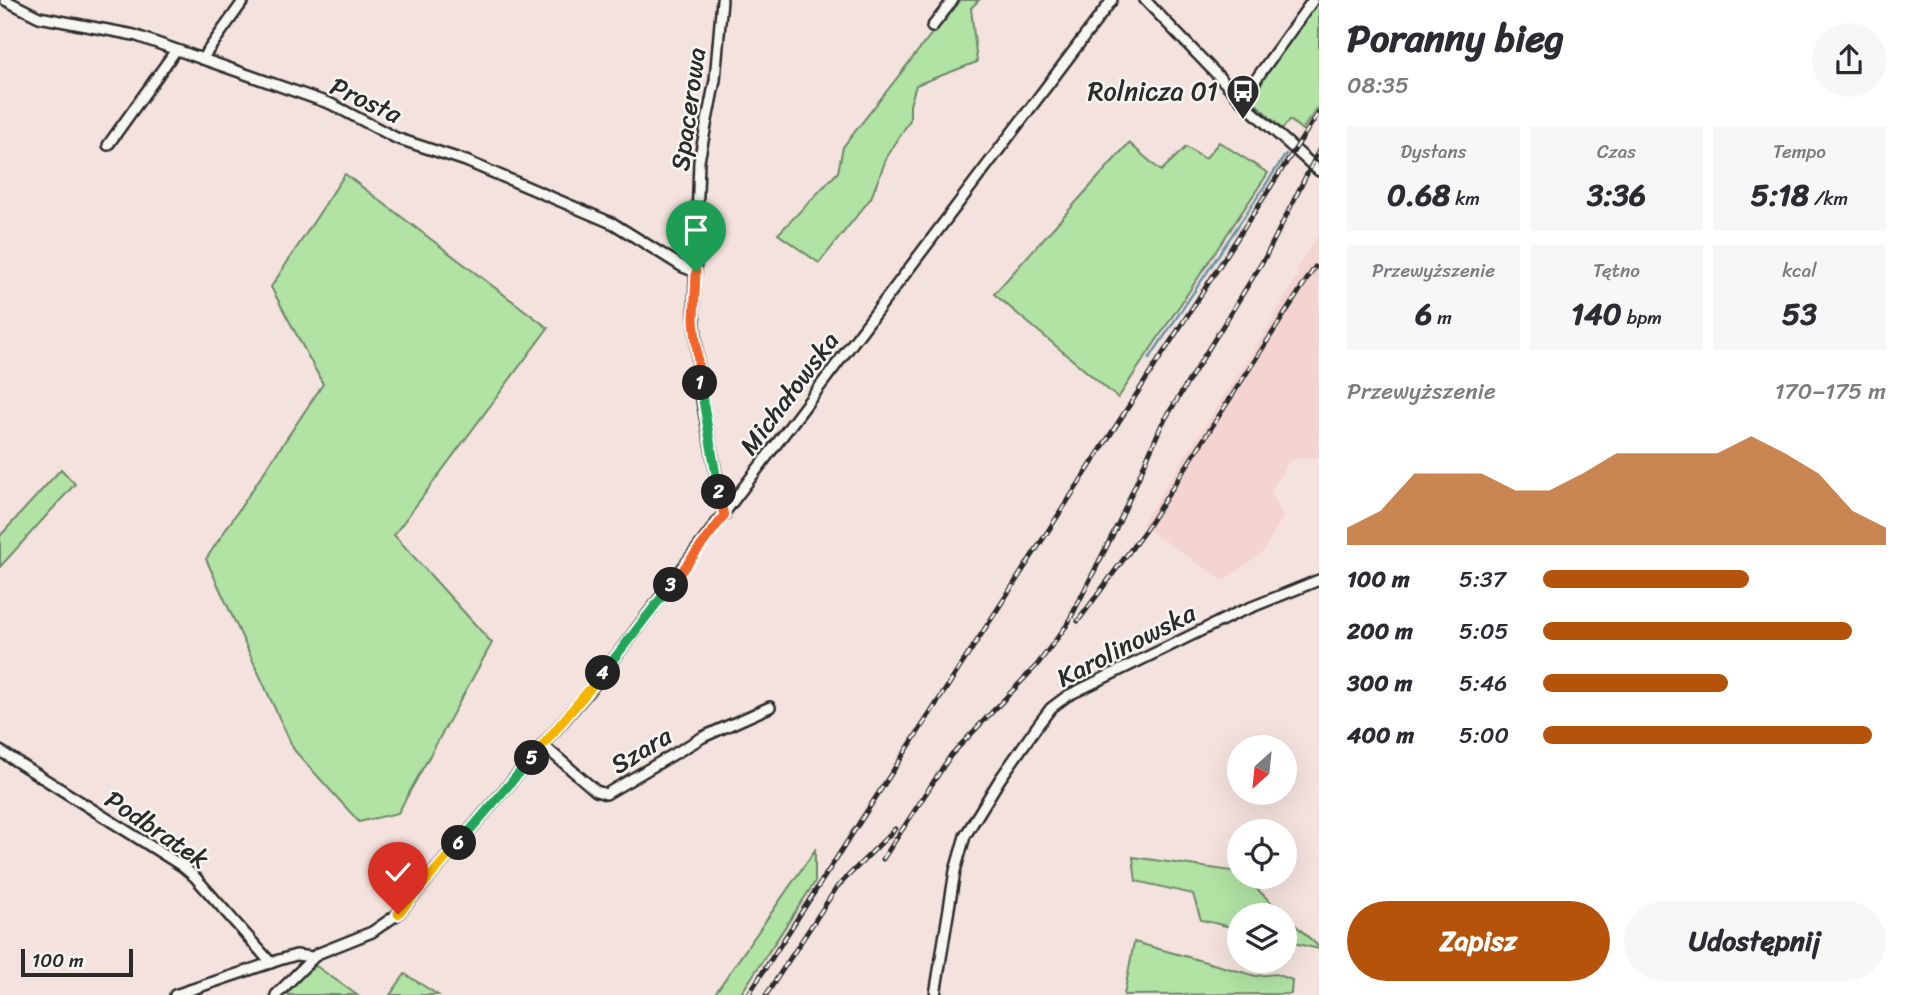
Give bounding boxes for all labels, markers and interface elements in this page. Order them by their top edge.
text: Poranny bieg [1347,5,1564,72]
button: share [1812,23,1886,97]
street label: Spacerowa [657,44,719,174]
street label: Prosta [322,63,411,137]
text: 08:35 [1347,65,1409,106]
place label: Rolnicza 01 [1088,68,1218,114]
bus stop icon: Rolnicza 01 [1224,72,1262,121]
text: Dystans [1400,135,1467,168]
text: Czas [1597,135,1636,168]
text: Tempo [1773,135,1826,168]
text: 0.68 [1387,168,1450,222]
text: 3:36 [1587,168,1646,222]
text: 5:18 [1751,168,1809,222]
text: km [1450,182,1480,215]
text: /km [1809,182,1848,215]
pin [666,200,726,272]
icon: arrive [677,211,715,249]
text: Przewyższenie [1372,254,1495,287]
text: Tętno [1593,254,1640,287]
text: kcal [1782,254,1817,287]
text: 6 [1415,287,1432,341]
text: 140 [1571,287,1622,341]
text: 53 [1782,287,1817,341]
text: m [1432,301,1452,334]
text: bpm [1622,301,1662,334]
street label: Michałowska [727,321,851,465]
pin: 1 [682,366,718,400]
text: 1 [695,366,704,399]
text: Przewyższenie [1347,371,1496,412]
text: 170–175 m [1775,371,1886,412]
pin: 2 [702,475,736,510]
text: 2 [713,475,724,508]
text: 100 m [1347,559,1410,600]
text: 5:37 [1459,559,1506,600]
pin: 3 [654,568,688,602]
text: 3 [665,568,676,601]
street label: Karolinowska [1048,590,1205,700]
text: 200 m [1347,611,1413,652]
text: 5:05 [1459,611,1509,652]
pin: 4 [586,656,620,690]
text: 4 [597,656,608,689]
text: 300 m [1347,663,1412,704]
text: 5:46 [1459,663,1507,704]
street label: Szara [601,713,682,787]
text: 400 m [1347,715,1414,756]
text: 5:00 [1459,715,1509,756]
north arrow [1227,735,1297,805]
map controls [1227,735,1297,973]
pin: 5 [514,740,550,776]
text: 5 [526,741,537,774]
street label: Podbratek [95,777,219,881]
button: locate [1227,819,1297,889]
pin: 6 [442,826,476,860]
text: 6 [453,826,464,859]
pin [368,842,428,914]
icon: check [379,853,417,891]
button: Zapisz [1347,901,1610,981]
button: Udostępnij [1624,901,1886,981]
button: layers [1227,903,1297,973]
text: 100 m [32,944,84,977]
scale bar [21,946,133,978]

